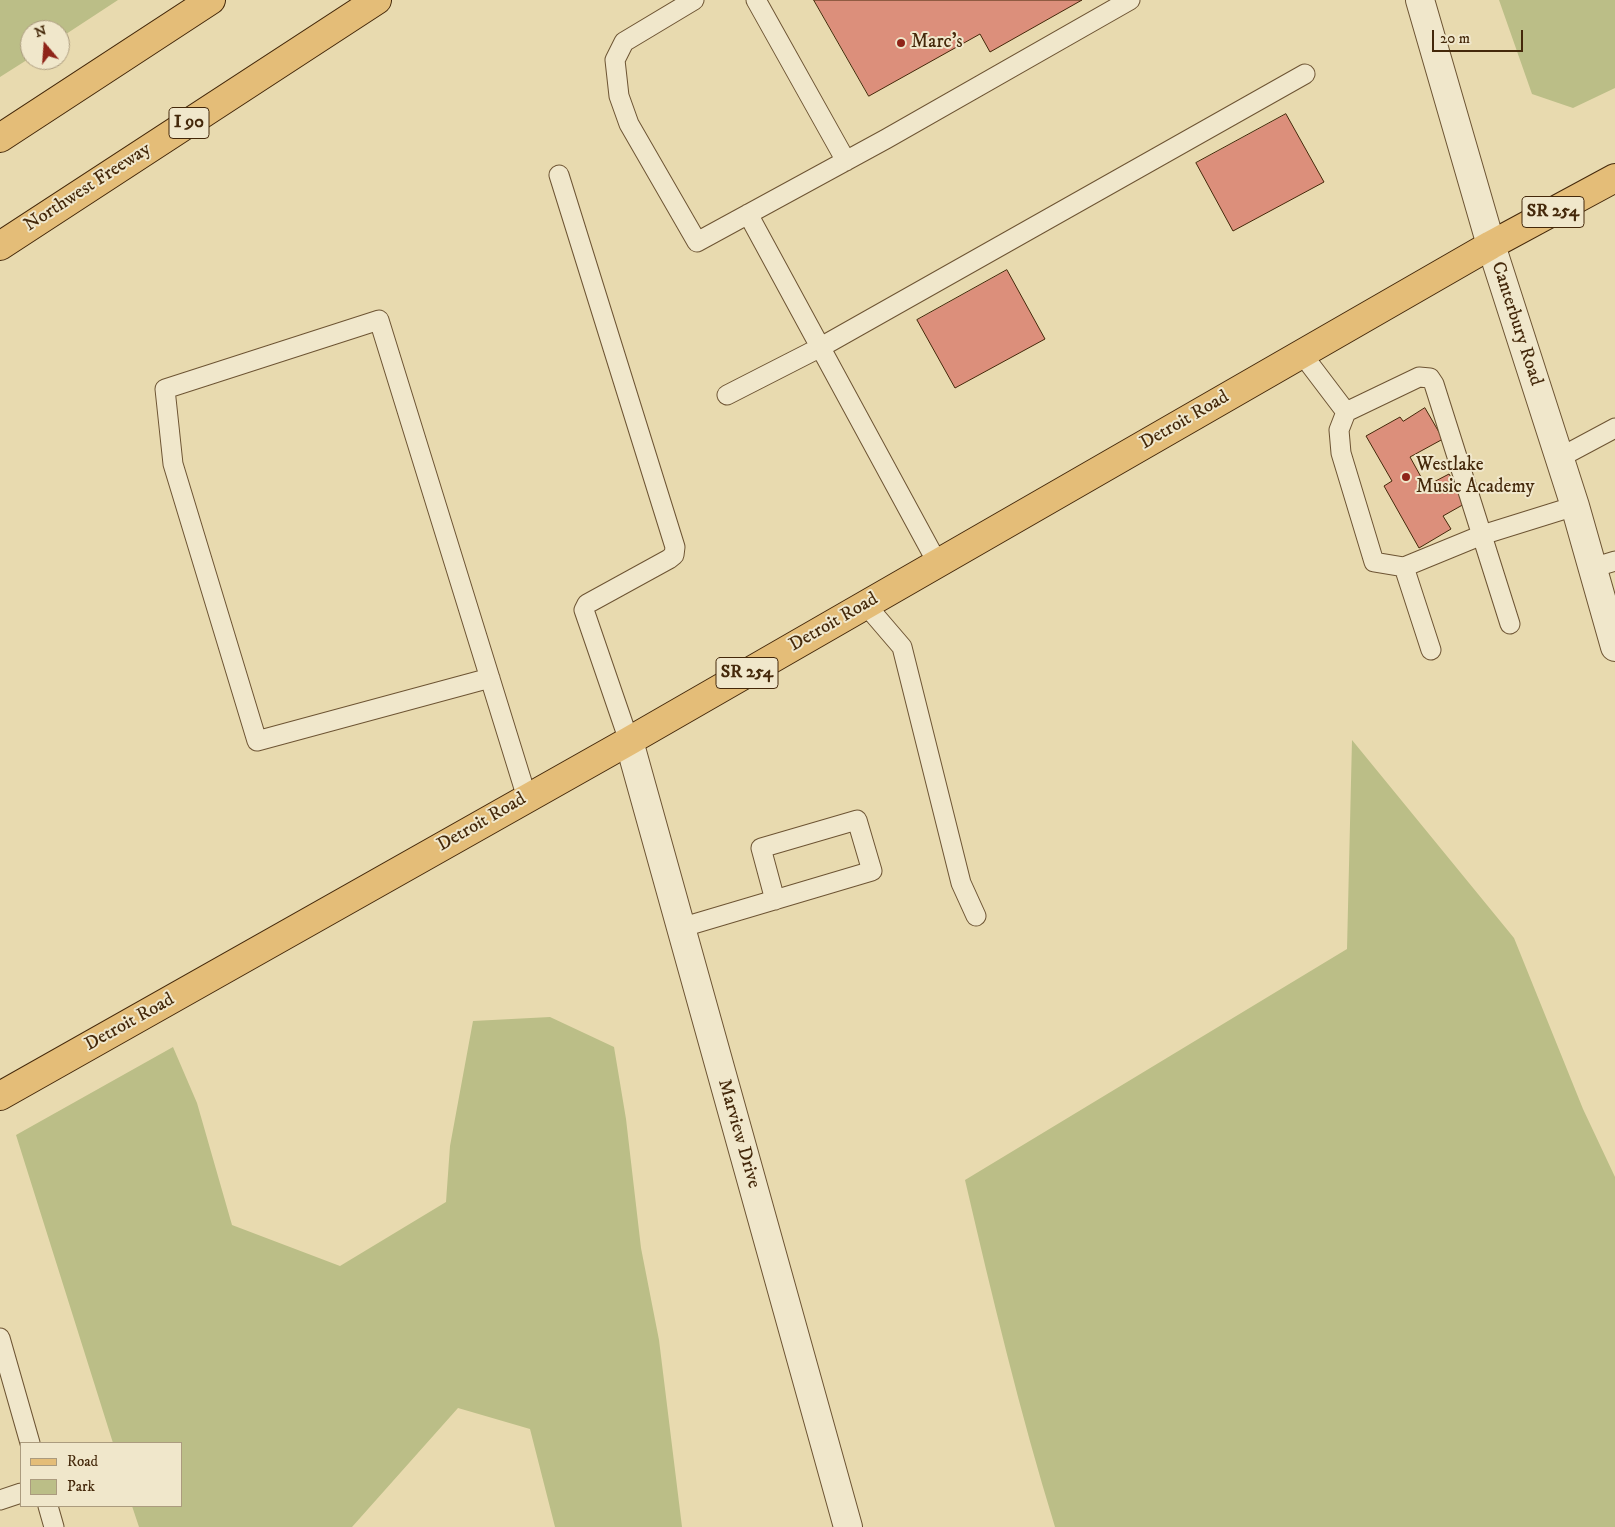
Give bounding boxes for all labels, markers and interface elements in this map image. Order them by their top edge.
north arrow [20,20,70,70]
scale bar [1435,20,1526,52]
text: N [32,21,49,42]
text: 20 m [1440,29,1470,48]
place label: Marc's [911,32,963,54]
marker: Marc's [895,37,907,49]
road number: I 90 [169,108,209,138]
street label: Northwest Freeway [20,139,156,237]
road number: SR 254 [1522,196,1584,228]
street label: Canterbury Road [1485,259,1547,389]
street label: Detroit Road [1137,386,1233,456]
place label: Westlake Music Academy [1416,455,1535,499]
marker: Westlake Music Academy [1400,471,1412,483]
street label: Detroit Road [786,588,882,658]
road number: SR 254 [716,658,778,688]
street label: Detroit Road [434,788,530,858]
street label: Detroit Road [81,989,179,1057]
street label: Marview Drive [712,1077,764,1191]
legend [20,1442,182,1507]
text: Road [67,1452,98,1471]
text: Park [67,1477,95,1496]

